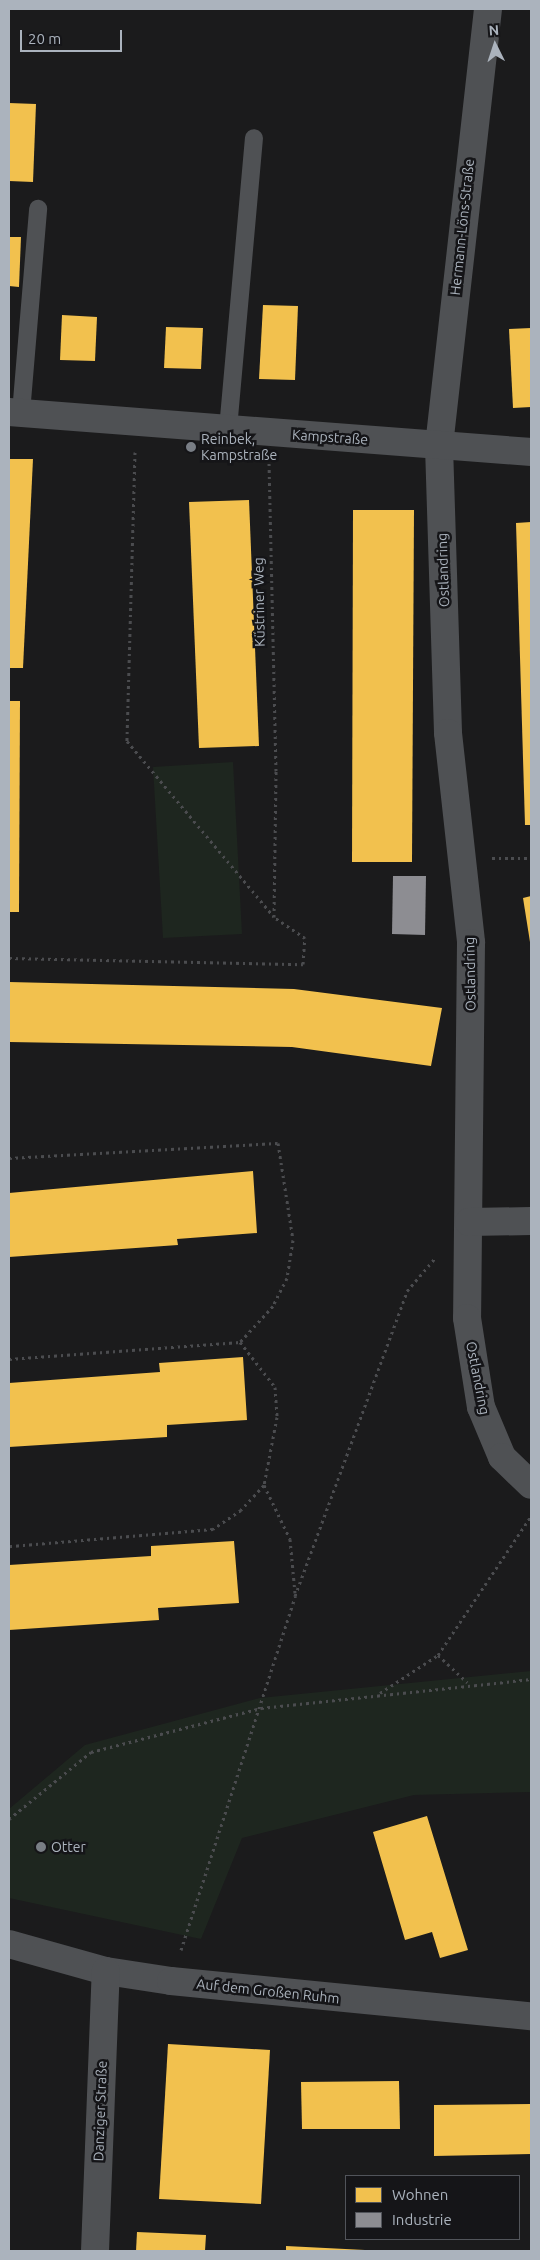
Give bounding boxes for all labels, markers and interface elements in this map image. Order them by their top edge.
scale bar [22,20,125,52]
north arrow [470,20,520,70]
text: N [488,22,500,38]
text: 20 m [28,30,61,47]
street label: Hermann-Löns-Straße [446,158,478,296]
street label: Kampstraße [291,426,369,448]
place label: Reinbek, Kampstraße [201,431,277,464]
marker: Reinbek, Kampstraße [185,441,197,453]
street label: Ostlandring [433,533,453,607]
street label: Küstriner Weg [250,557,268,647]
street label: Ostlandring [461,937,479,1011]
street label: Ostlandring [463,1340,493,1416]
place label: Otter [51,1839,86,1855]
marker: Otter [35,1841,47,1853]
street label: Auf dem Großen Ruhm [196,1975,340,2007]
street label: Danziger Straße [90,2060,110,2162]
legend [345,2175,520,2240]
text: Wohnen [392,2186,448,2203]
text: Industrie [392,2211,452,2228]

